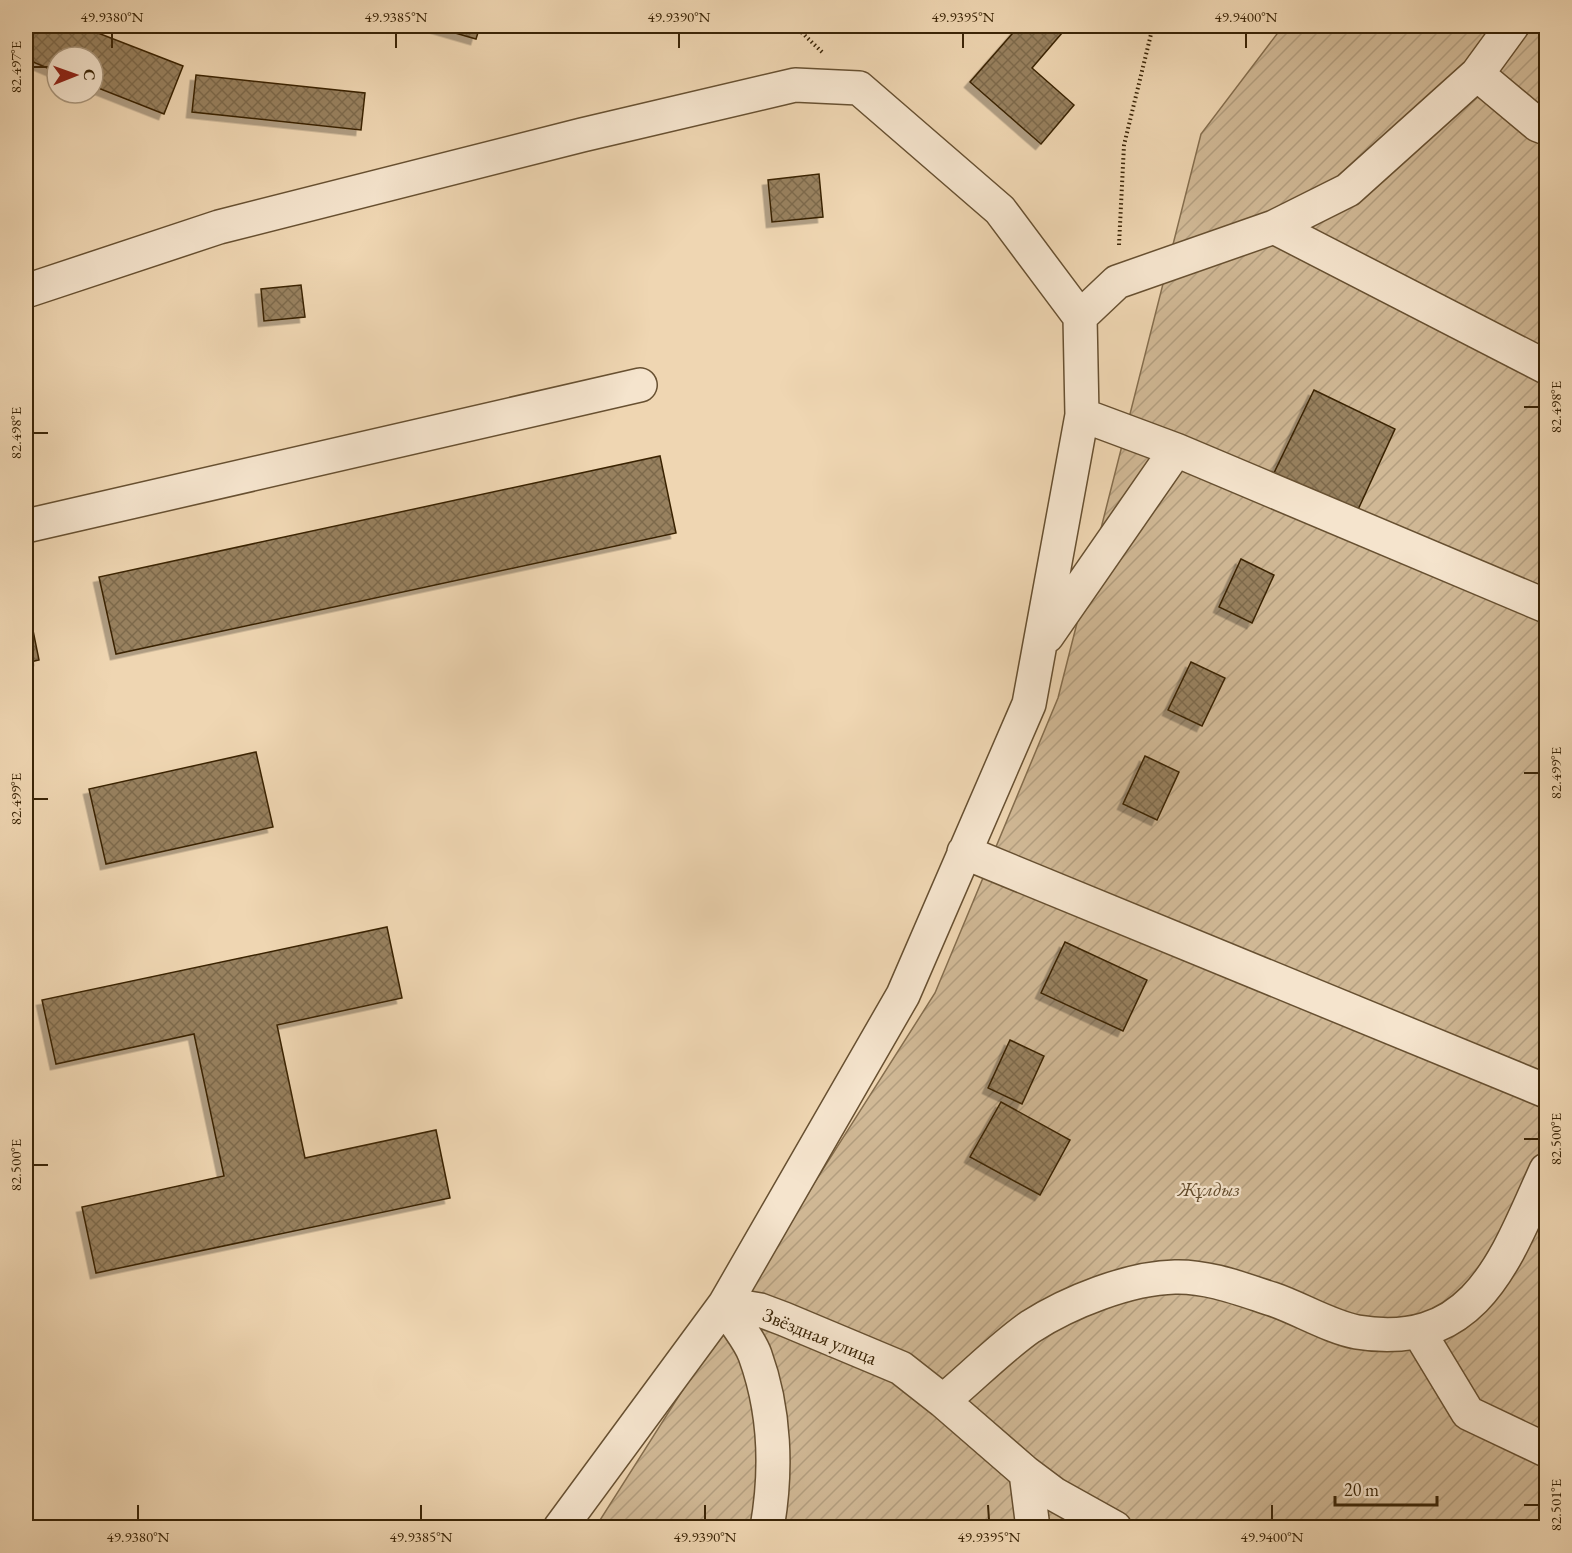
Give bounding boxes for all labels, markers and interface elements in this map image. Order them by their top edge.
text: 49.9380°N [81,7,144,26]
text: 49.9385°N [365,7,428,26]
text: 49.9390°N [648,7,711,26]
text: 49.9395°N [932,7,995,26]
text: 49.9400°N [1215,7,1278,26]
text: 82.497°E [6,40,25,93]
north arrow [45,45,105,105]
text: С [79,69,100,81]
text: 82.498°E [1546,380,1565,433]
text: 82.498°E [6,406,25,459]
text: 82.499°E [1546,746,1565,799]
text: 82.499°E [6,772,25,825]
text: 82.500°E [1546,1112,1565,1165]
text: 82.500°E [6,1138,25,1191]
park label: Жұлдыз [1176,1176,1240,1202]
street label: Звёздная улица [759,1301,881,1371]
scale bar [1335,1469,1437,1507]
text: 20 m [1344,1478,1379,1501]
text: 82.501°E [1546,1478,1565,1531]
text: 49.9380°N [107,1527,170,1546]
text: 49.9385°N [390,1527,453,1546]
text: 49.9390°N [674,1527,737,1546]
text: 49.9395°N [958,1527,1021,1546]
text: 49.9400°N [1241,1527,1304,1546]

